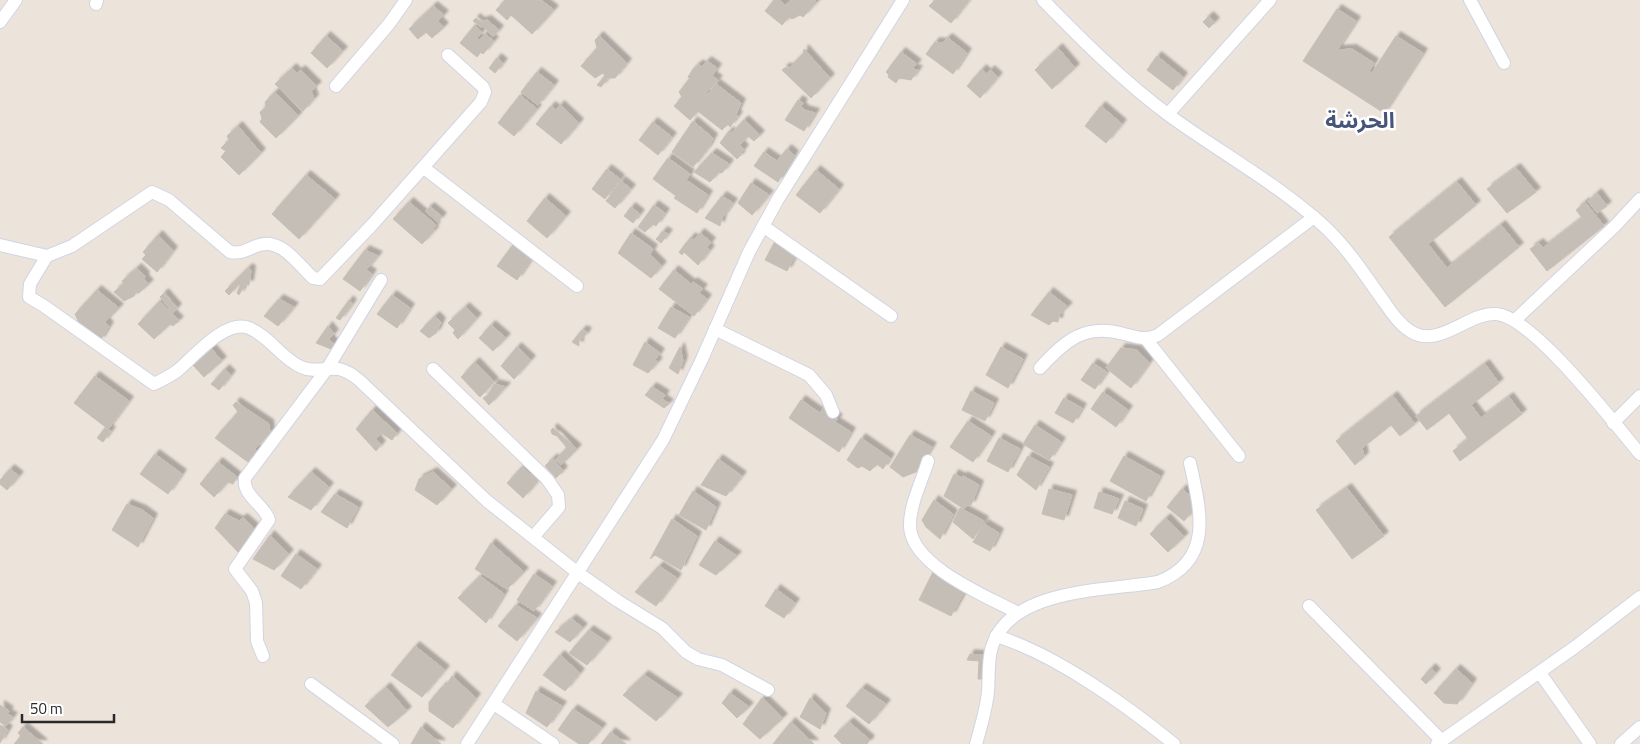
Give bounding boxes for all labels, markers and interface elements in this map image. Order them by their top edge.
district label: الحرشة [1325,103,1395,137]
scale bar [22,692,115,724]
text: 50 m [30,697,63,720]

